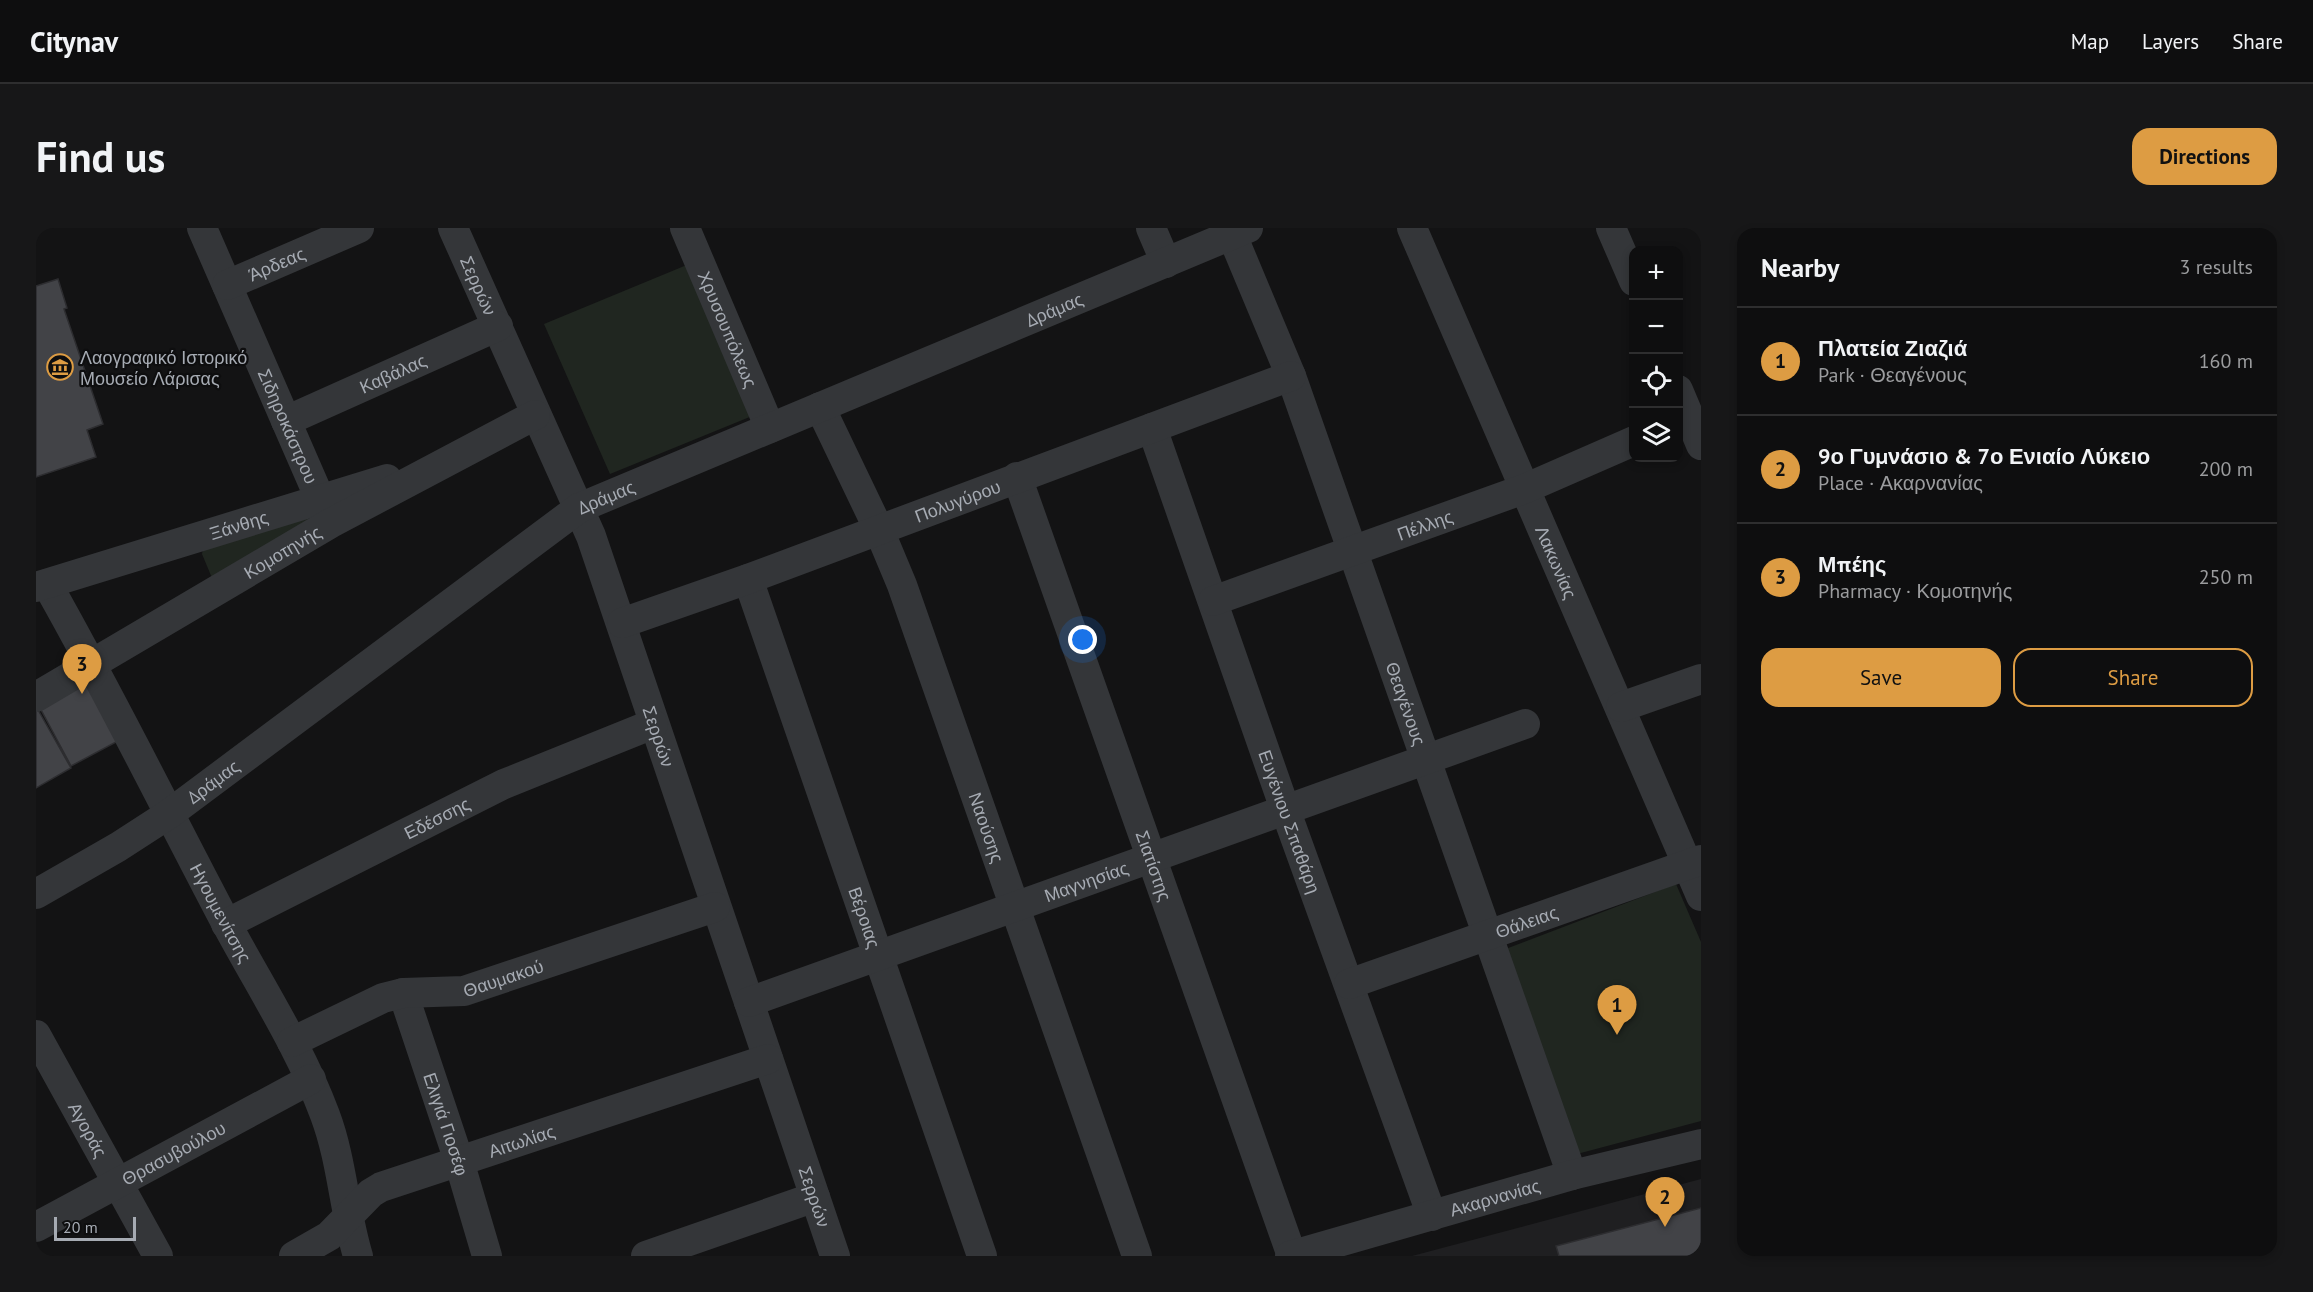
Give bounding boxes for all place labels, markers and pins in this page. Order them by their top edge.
place label: Λαογραφικό Ιστορικό Μουσείο Λάρισας [80,346,247,390]
museum icon: Λαογραφικό Ιστορικό Μουσείο Λάρισας [45,352,75,382]
pin: 3 [62,644,102,694]
pin: 1 [1598,986,1636,1035]
pin: 2 [1646,1178,1684,1227]

